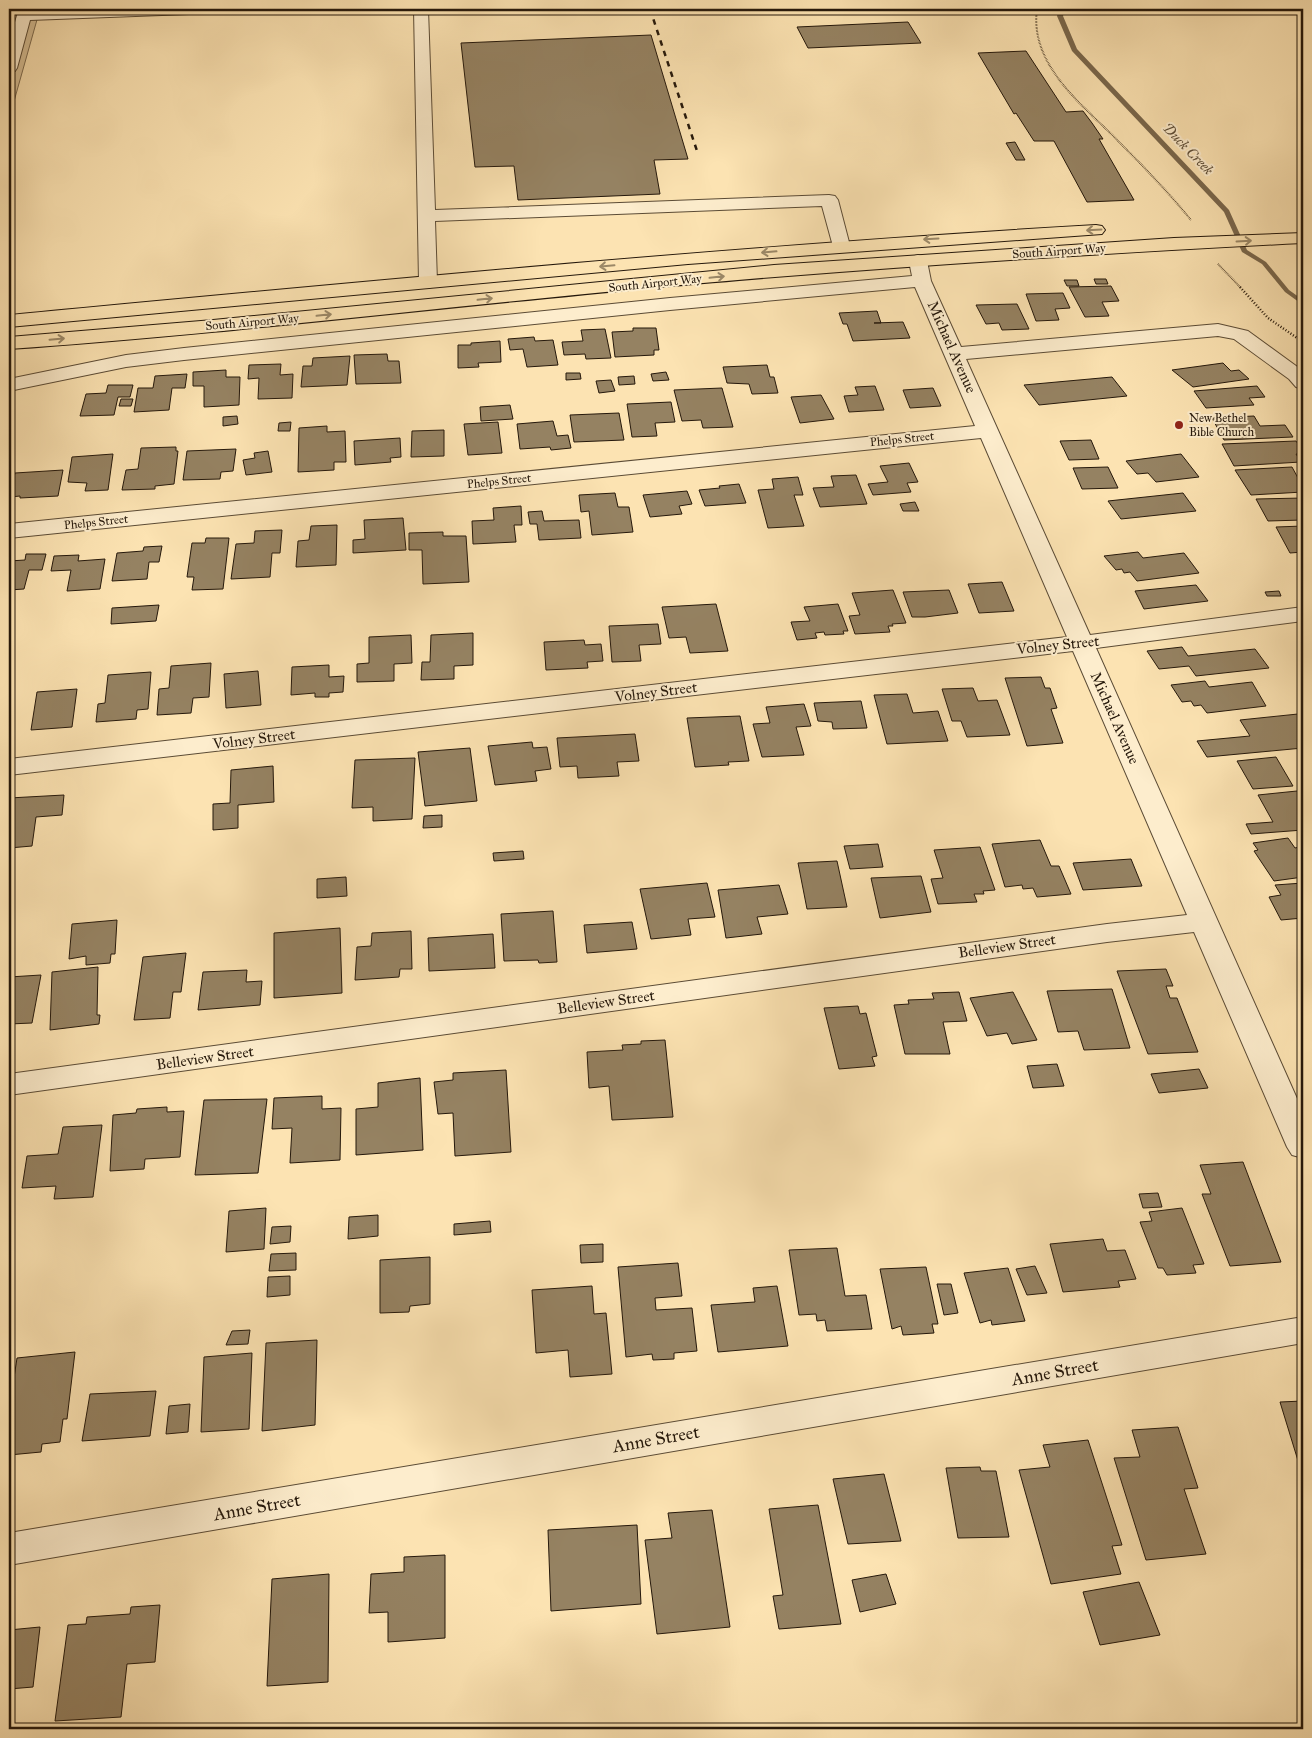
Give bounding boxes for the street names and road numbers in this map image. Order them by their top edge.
street label: South Airport Way [1012,241,1107,261]
street label: South Airport Way [608,271,703,295]
street label: Michael Avenue [924,298,980,396]
street label: South Airport Way [205,311,300,333]
street label: Phelps Street [869,429,936,449]
street label: Phelps Street [466,471,533,491]
street label: Phelps Street [63,512,130,532]
street label: Volney Street [1015,632,1101,658]
street label: Michael Avenue [1087,669,1143,767]
street label: Volney Street [613,678,699,706]
street label: Volney Street [211,725,297,753]
street label: Belleview Street [957,930,1058,962]
street label: Belleview Street [556,986,657,1018]
street label: Belleview Street [155,1042,256,1074]
street label: Anne Street [1009,1353,1101,1391]
street label: Anne Street [610,1420,702,1458]
street label: Anne Street [211,1488,303,1526]

